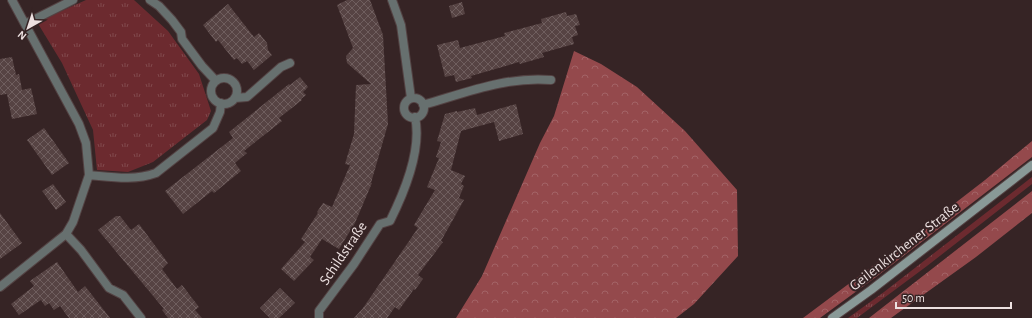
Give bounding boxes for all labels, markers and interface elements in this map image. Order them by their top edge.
north arrow [8,8,48,48]
text: N [16,29,28,42]
street label: Geilenkirchener Straße [847,199,962,294]
street label: Schildstraße [317,219,370,288]
scale bar [896,284,1011,310]
text: 50 m [902,292,925,304]

